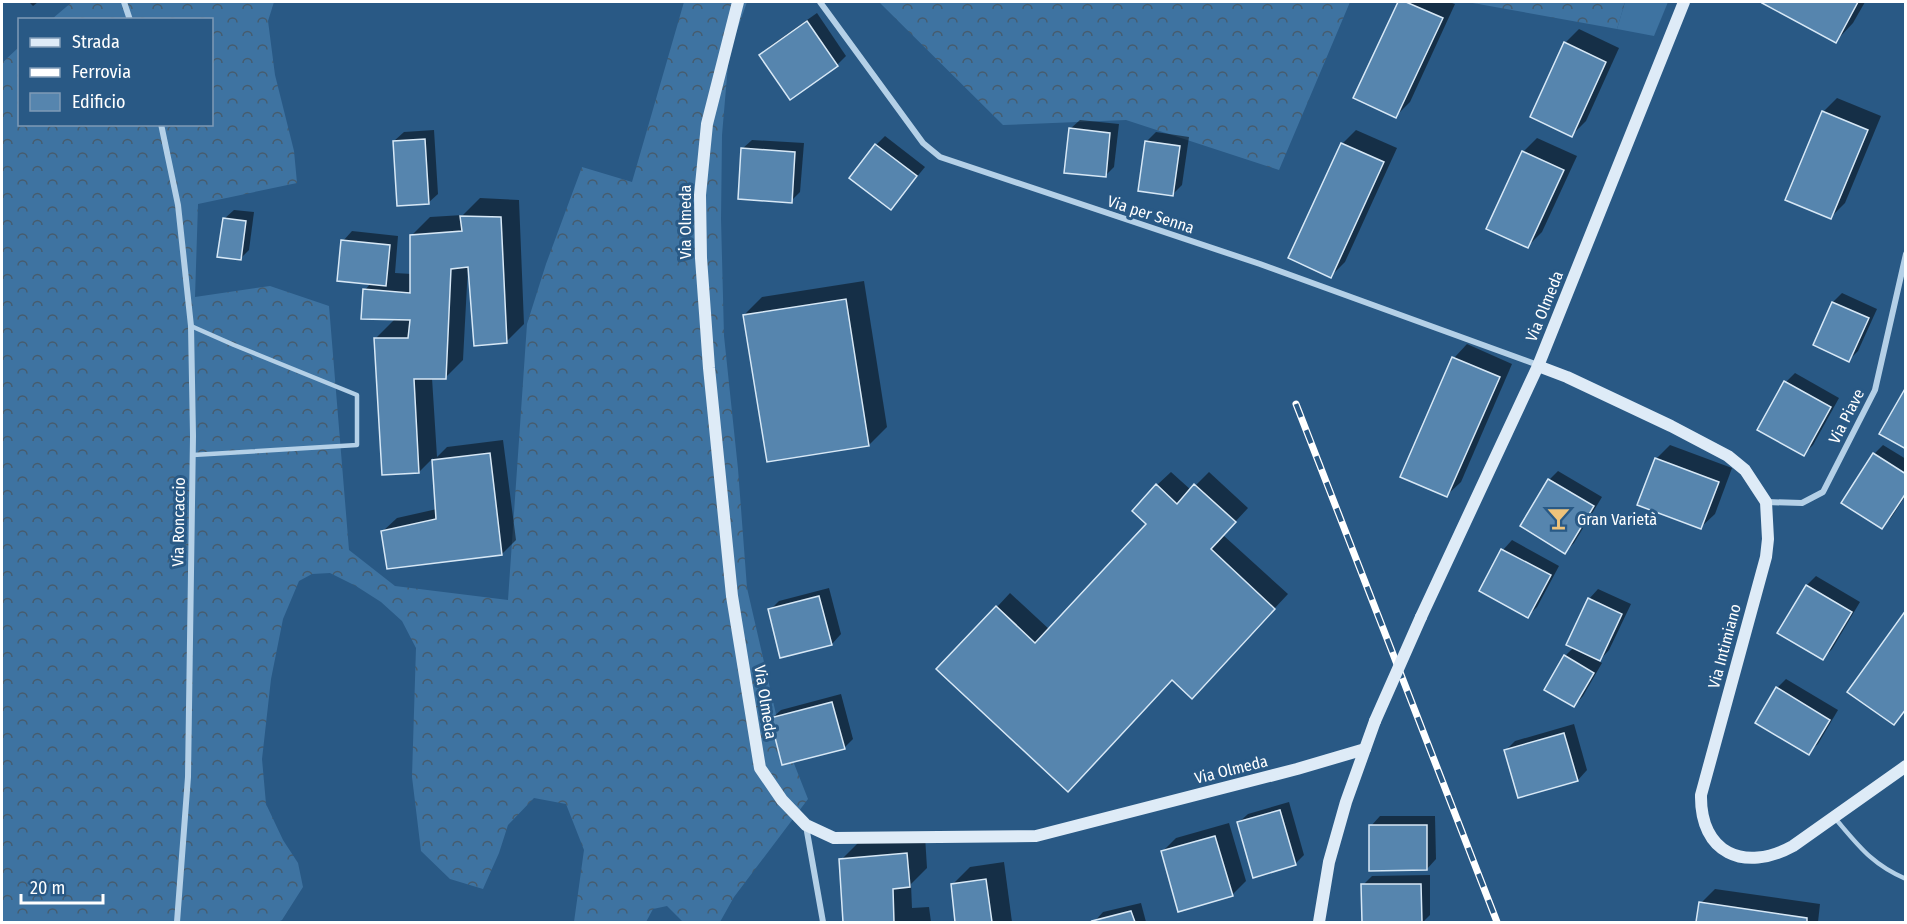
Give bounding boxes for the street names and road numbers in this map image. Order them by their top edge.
street label: Via Olmeda [676,185,695,259]
street label: Via per Senna [1105,192,1197,237]
street label: Via Olmeda [1522,268,1567,344]
street label: Via Piave [1825,386,1868,447]
street label: Via Roncaccio [168,477,189,567]
street label: Via Intimiano [1704,602,1745,690]
street label: Via Olmeda [750,664,781,741]
street label: Via Olmeda [1193,751,1270,788]

